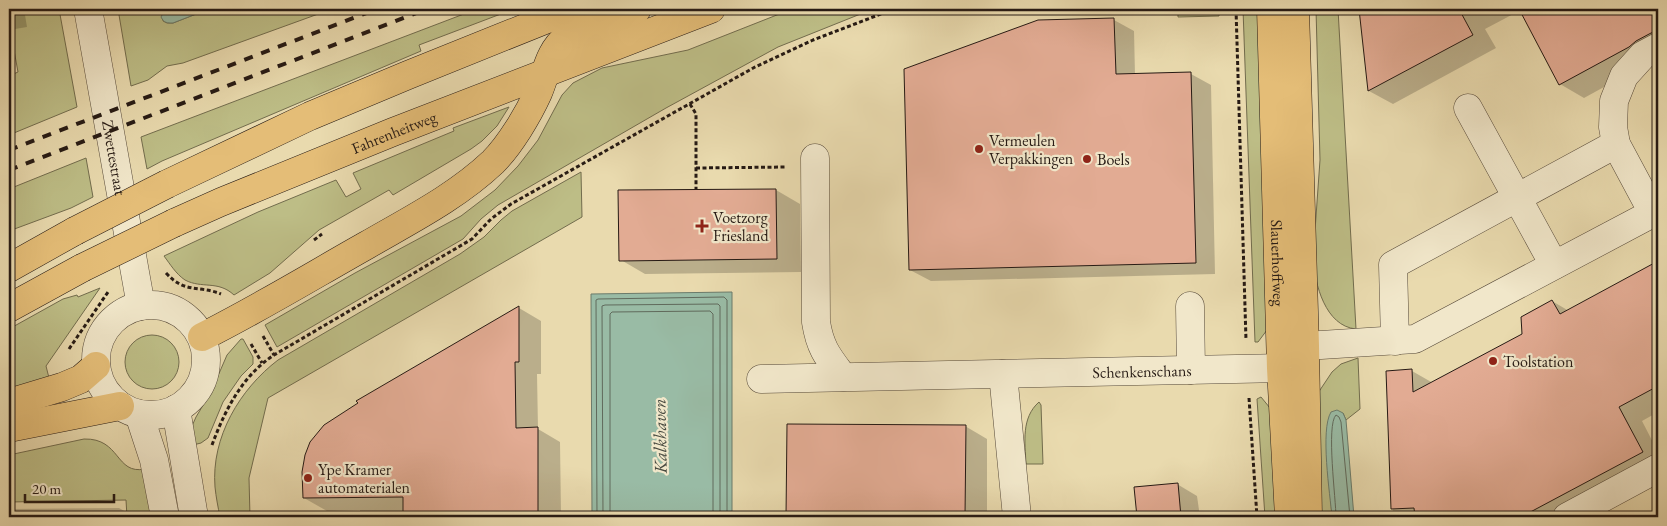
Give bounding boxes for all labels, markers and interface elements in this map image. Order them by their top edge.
street label: Fahrenheitweg [348,106,441,159]
street label: Zwettestraat [97,118,131,197]
place label: Vermeulen Verpakkingen [989,130,1074,169]
marker: Vermeulen Verpakkingen [973,143,985,155]
place label: Boels [1097,149,1130,170]
marker: Boels [1081,153,1093,165]
place label: Voetzorg Friesland [713,207,770,246]
marker: Voetzorg Friesland [695,219,709,233]
street label: Slauerhoffweg [1266,219,1289,308]
place label: Toolstation [1503,351,1574,372]
marker: Toolstation [1487,355,1499,367]
street label: Schenkenschans [1092,360,1192,383]
water label: Kalkhaven [647,398,672,475]
place label: Ype Kramer automaterialen [318,459,411,498]
scale bar [25,471,114,503]
marker: Ype Kramer automaterialen [302,472,314,484]
text: 20 m [32,479,61,498]

